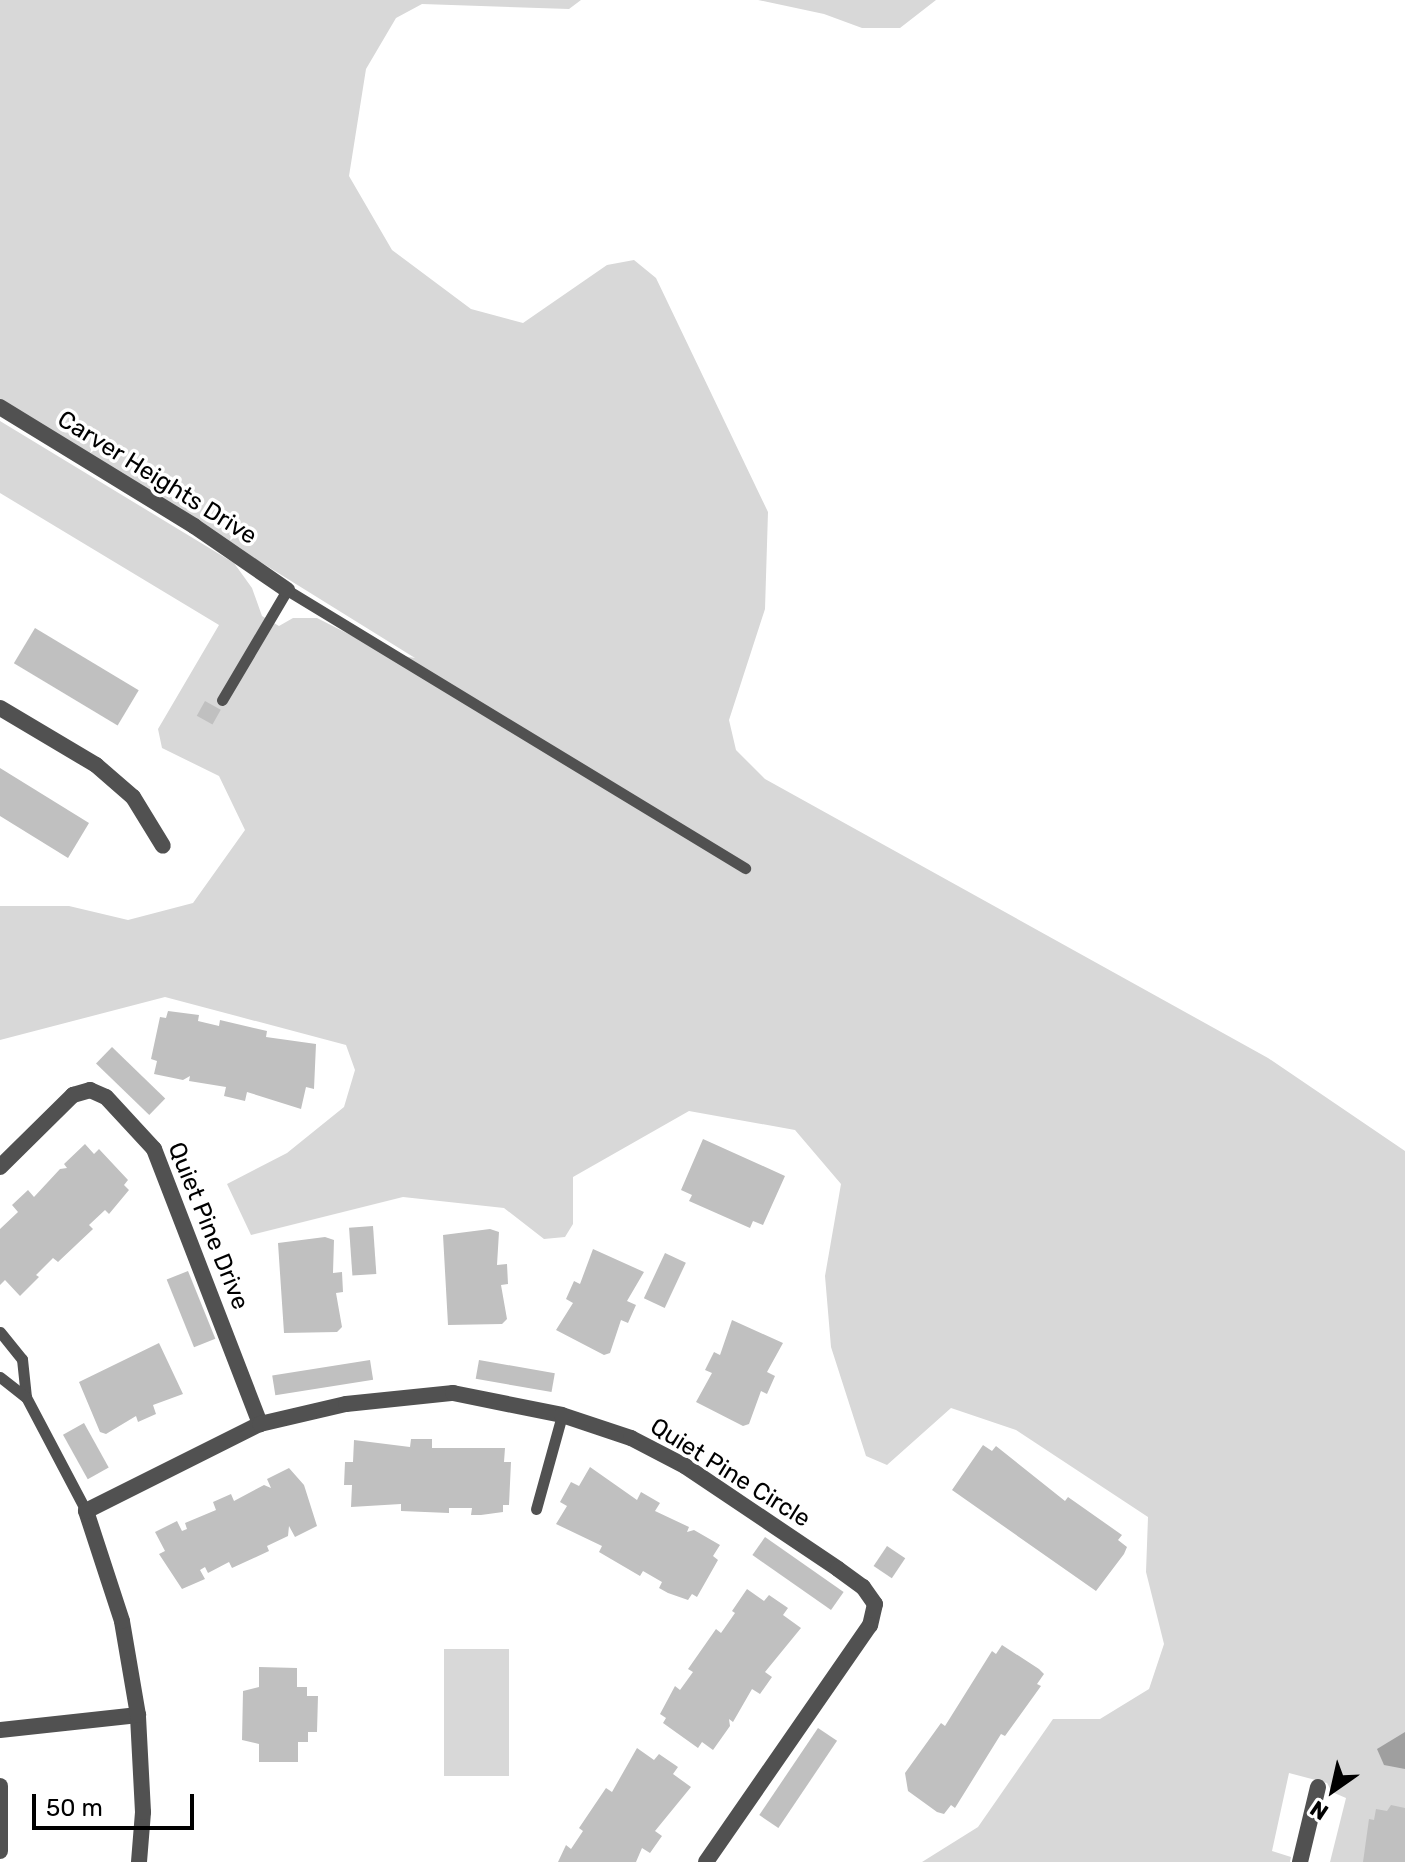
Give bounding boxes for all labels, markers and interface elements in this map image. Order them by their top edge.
street label: Carver Heights Drive [52,405,262,551]
street label: Quiet Pine Drive [161,1138,255,1314]
street label: Quiet Pine Circle [645,1412,815,1534]
north arrow [1293,1750,1373,1830]
scale bar [36,1778,198,1828]
text: 50 m [46,1794,103,1822]
text: N [1305,1795,1333,1826]

